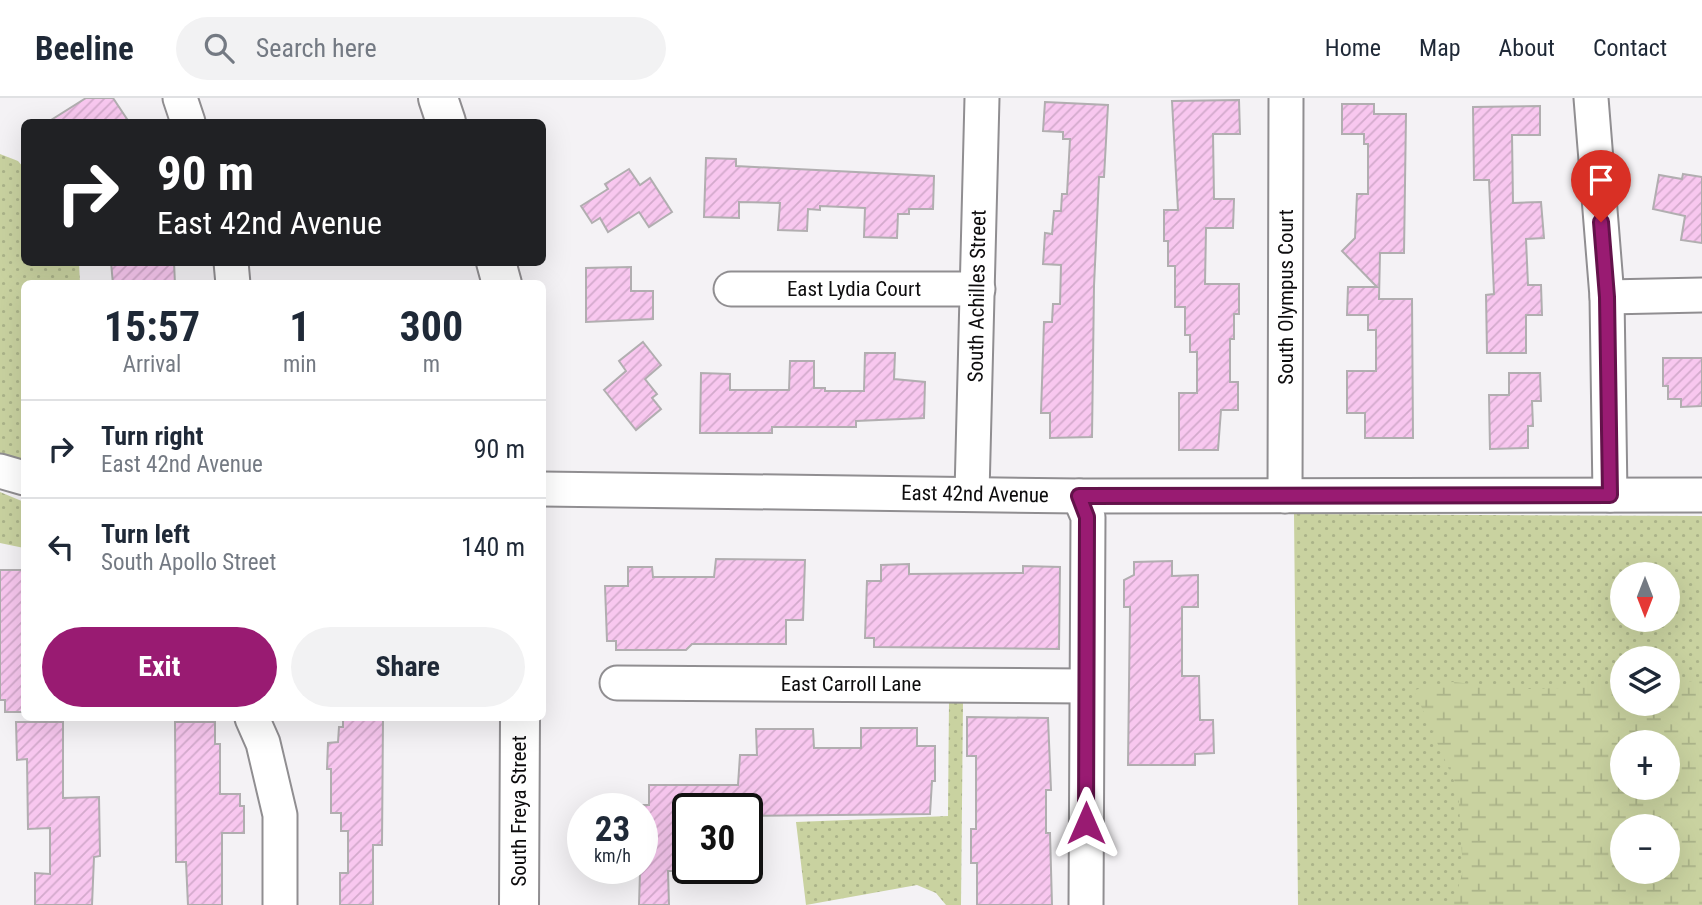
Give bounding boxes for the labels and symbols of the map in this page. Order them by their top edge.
pin [1571,150,1631,222]
street label: South Achilles Street [963,209,991,383]
street label: South Olympus Court [1274,209,1298,385]
street label: East Lydia Court [787,277,921,301]
street label: East 42nd Avenue [901,481,1049,507]
north arrow [1610,562,1680,632]
street label: East Carroll Lane [781,672,922,696]
street label: South Freya Street [507,735,531,887]
position arrow [1049,786,1123,860]
speed limit sign: 30 [672,793,763,884]

